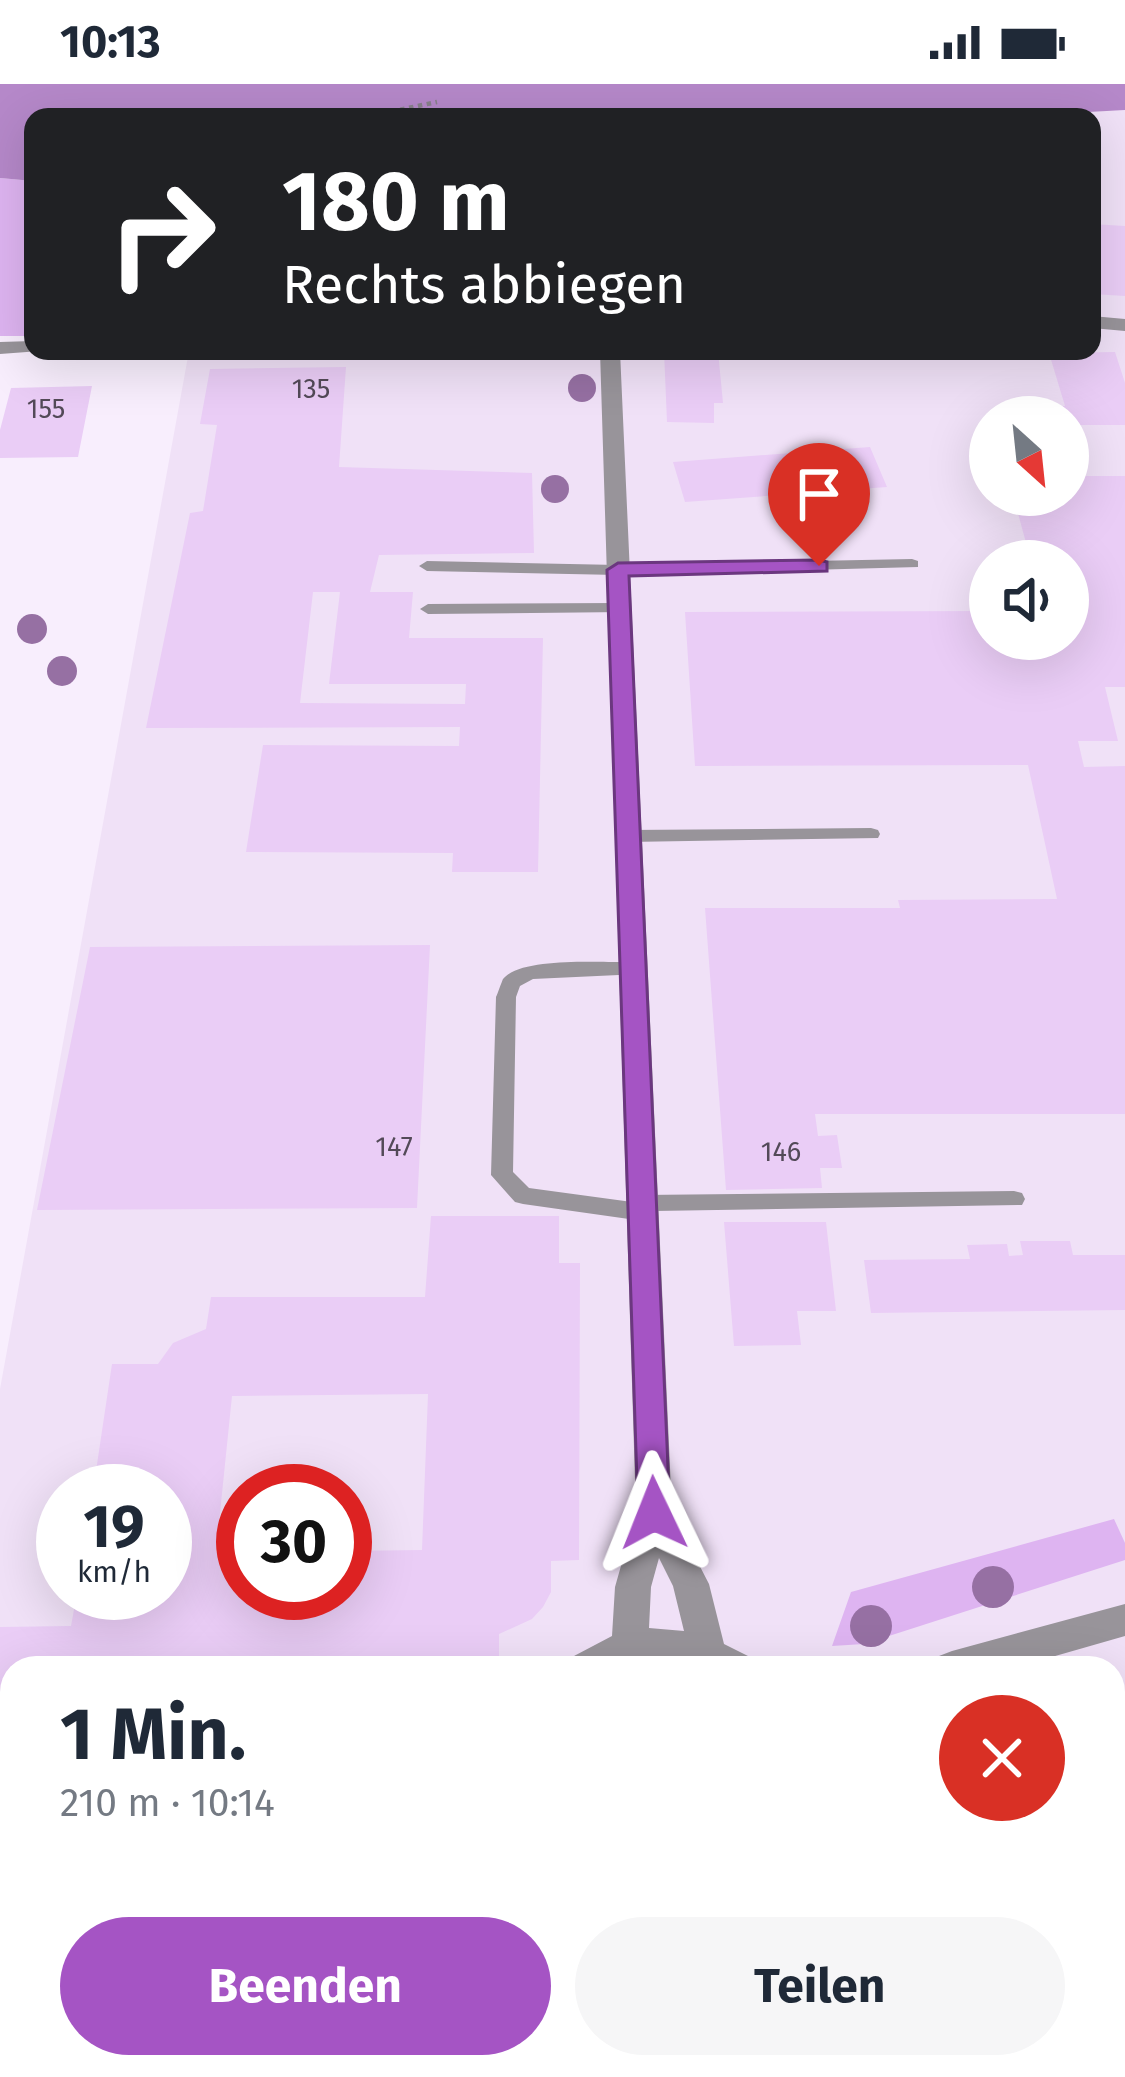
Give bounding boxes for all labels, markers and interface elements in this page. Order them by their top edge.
text: 10:13 [60,15,161,69]
text: 180 m [282,151,510,252]
icon: right [84,156,240,312]
text: Rechts abbiegen [282,253,686,317]
house number: 135 [292,373,330,405]
house number: 155 [27,393,65,425]
north arrow [969,396,1089,516]
map controls [969,396,1089,660]
pin [768,443,870,566]
icon: arrive [786,461,852,527]
button: sound [969,540,1089,660]
house number: 147 [375,1131,413,1163]
house number: 146 [761,1136,801,1168]
position arrow [591,1450,717,1576]
speed limit sign: 30 [216,1464,372,1620]
text: 19 [83,1491,145,1563]
text: km/h [77,1554,151,1590]
text: 1 Min. [60,1692,246,1778]
button: close [939,1695,1065,1821]
text: 210 m · 10:14 [60,1780,275,1826]
button: Beenden [60,1917,551,2055]
button: Teilen [575,1917,1065,2055]

